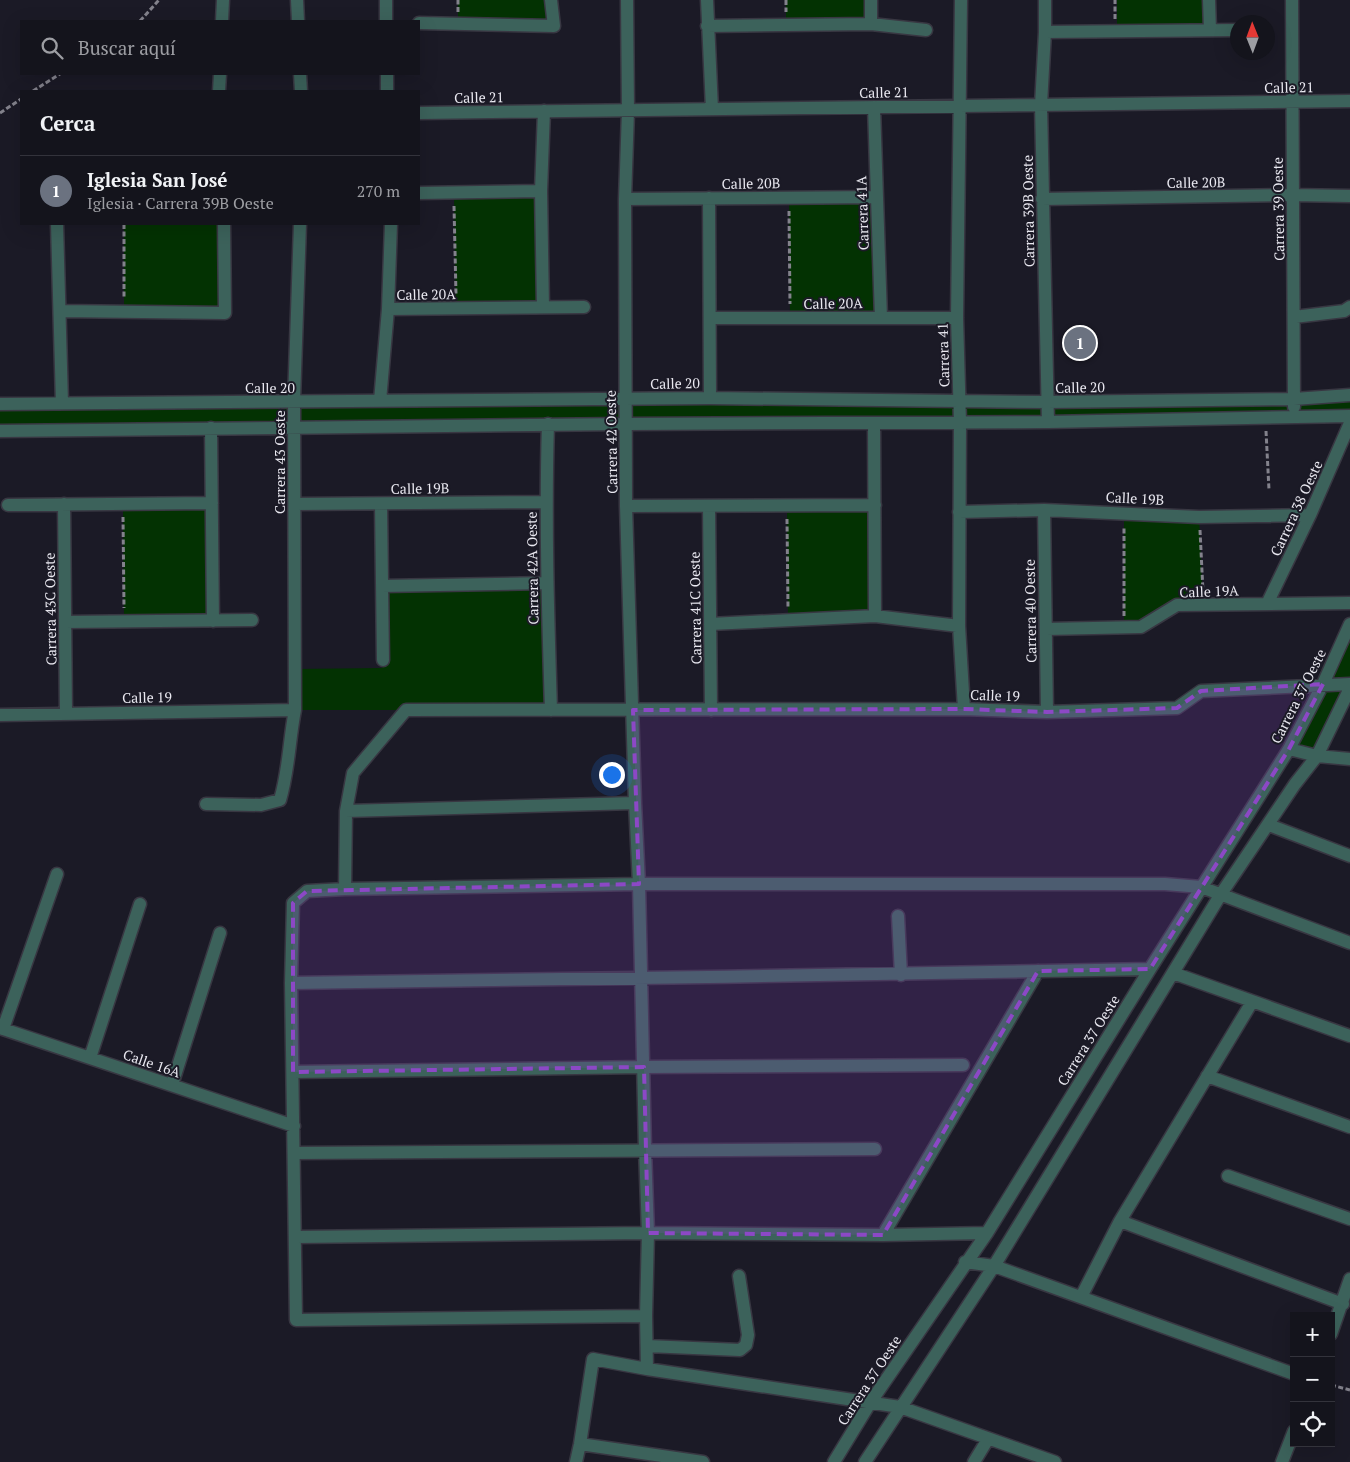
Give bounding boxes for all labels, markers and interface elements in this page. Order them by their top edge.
north arrow [1230,15,1275,60]
search box [20,20,420,75]
icon: search [38,34,66,62]
text: Buscar aquí [78,35,176,60]
street label: Calle 21 [1264,77,1314,97]
street label: Calle 21 [859,82,909,102]
street label: Calle 21 [454,87,504,107]
text: Cerca [40,109,95,137]
street label: Carrera 39B Oeste [1018,155,1038,267]
street label: Carrera 39 Oeste [1268,157,1288,261]
text: Iglesia San José [87,167,227,192]
street label: Calle 20B [1167,172,1225,192]
street label: Calle 20B [722,173,780,193]
street label: Carrera 41A [851,175,873,250]
text: 1 [51,180,61,202]
text: 270 m [357,180,400,202]
text: Iglesia · Carrera 39B Oeste [87,192,274,214]
street label: Calle 20A [396,284,456,304]
street label: Calle 20A [803,293,863,313]
street label: Carrera 41 [932,322,954,388]
pin: 1 [1064,324,1096,362]
street label: Calle 20 [650,373,700,393]
street label: Calle 20 [1055,377,1105,397]
street label: Calle 20 [245,378,295,397]
street label: Carrera 42 Oeste [601,390,621,494]
street label: Carrera 43 Oeste [270,410,289,514]
street label: Carrera 38 Oeste [1265,457,1327,559]
street label: Calle 19B [391,478,449,498]
street label: Calle 19B [1105,487,1165,509]
street label: Carrera 42A Oeste [522,511,542,625]
street label: Carrera 41C Oeste [685,551,705,665]
street label: Carrera 43C Oeste [40,552,60,666]
street label: Carrera 40 Oeste [1020,559,1040,663]
street label: Calle 19A [1179,580,1239,602]
street label: Carrera 37 Oeste [1266,645,1330,747]
street label: Calle 19 [970,685,1020,705]
street label: Calle 19 [122,687,172,707]
your location [599,762,625,788]
street label: Carrera 37 Oeste [1052,991,1124,1089]
street label: Calle 16A [121,1044,184,1082]
map controls [1290,1312,1335,1447]
button: + [1290,1312,1335,1357]
street label: Carrera 37 Oeste [833,1331,905,1429]
button: − [1290,1357,1335,1402]
button: locate [1290,1402,1335,1447]

